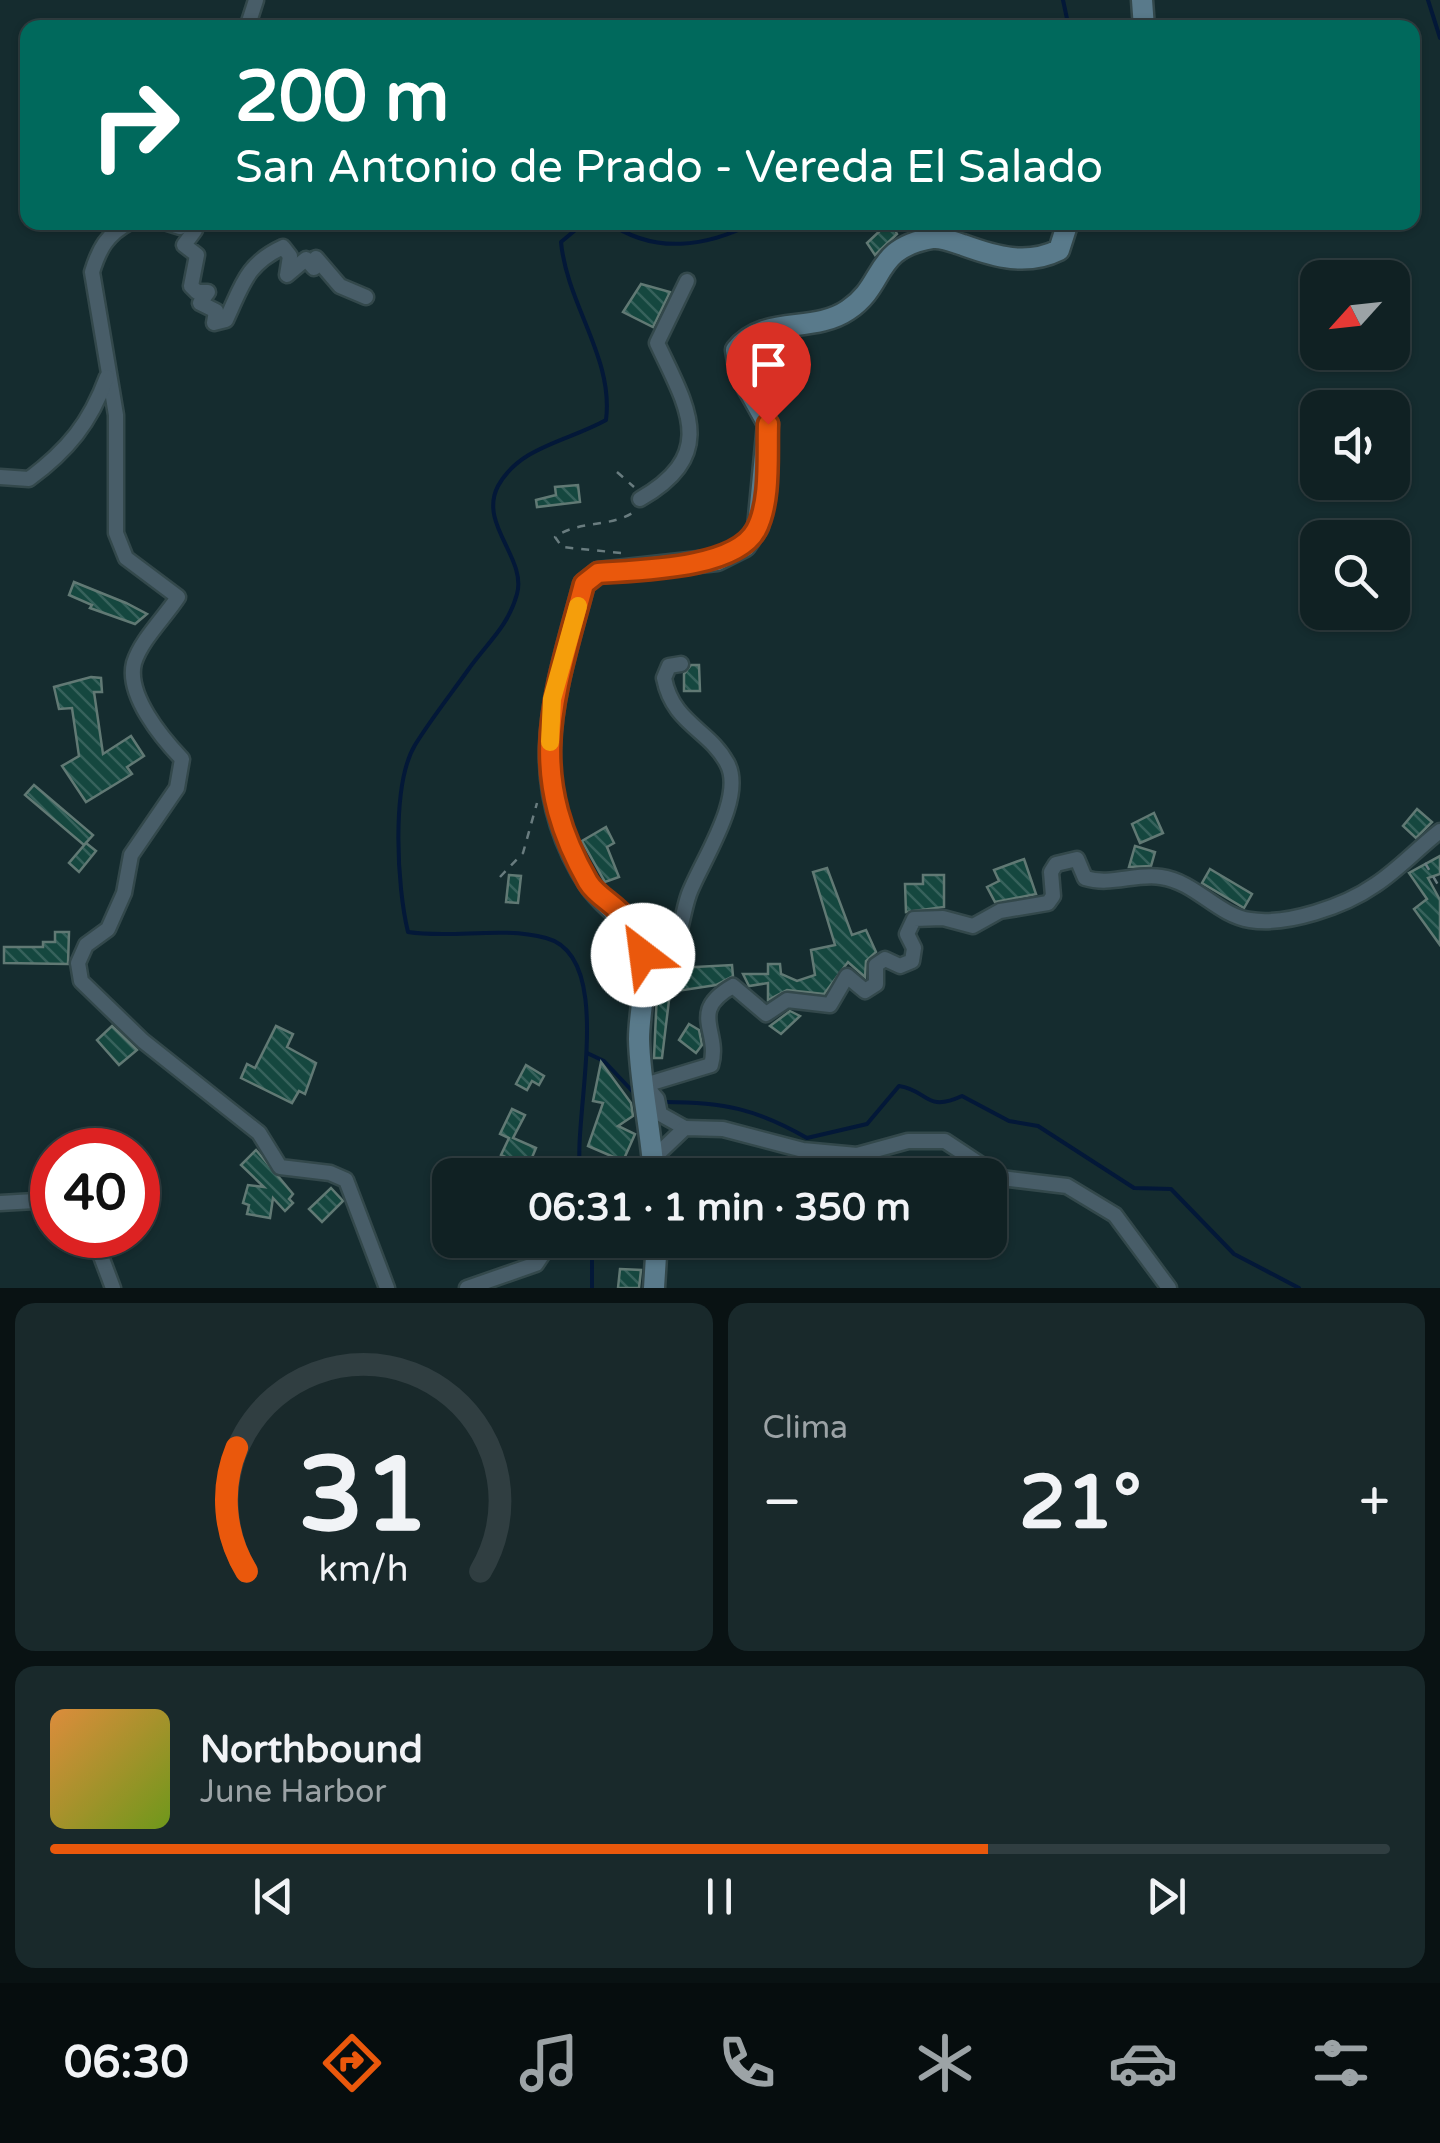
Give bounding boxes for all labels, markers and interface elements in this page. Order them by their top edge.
text: 200 m [235,56,449,140]
icon: right [70,60,200,190]
text: San Antonio de Prado - Vereda El Salado [235,141,1103,195]
north arrow [1300,260,1410,370]
map controls [1300,260,1410,630]
pin [726,322,811,425]
icon: arrive [741,337,796,392]
button: sound [1300,390,1410,500]
button: search [1300,520,1410,630]
position arrow [591,903,695,1007]
speed limit sign: 40 [30,1128,160,1258]
text: 06:31 · 1 min · 350 m [528,1185,911,1231]
text: Clima [763,1409,848,1447]
text: 31 [298,1434,429,1559]
text: 21° [1019,1458,1142,1548]
text: − [763,1470,802,1536]
text: + [1359,1470,1390,1536]
text: km/h [319,1548,409,1591]
text: Northbound [200,1727,423,1773]
text: June Harbor [200,1773,387,1811]
icon: previous [246,1869,301,1924]
icon: pause [692,1869,747,1924]
icon: next [1139,1869,1194,1924]
icon: directions [317,2028,387,2098]
icon: music [514,2028,584,2098]
icon: phone [712,2028,782,2098]
icon: climate [910,2028,980,2098]
icon: car [1108,2028,1178,2098]
icon: filters [1306,2028,1376,2098]
text: 06:30 [64,2036,189,2090]

